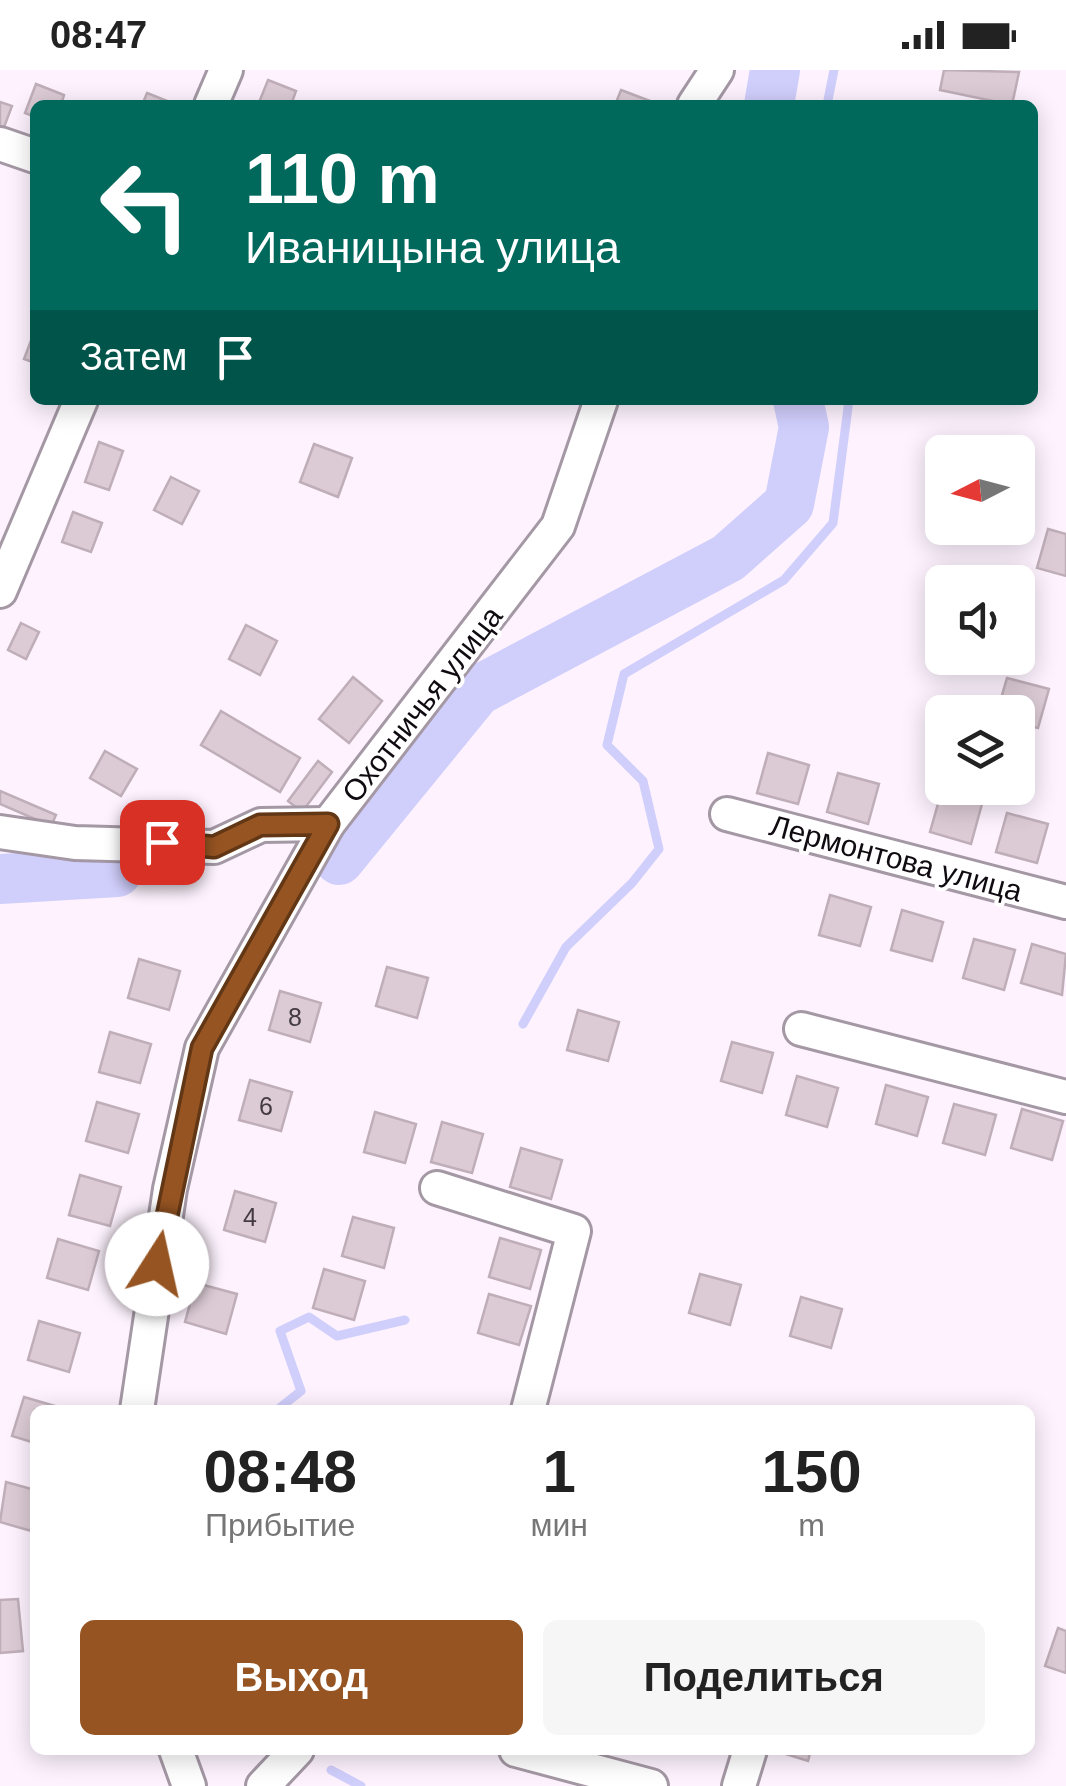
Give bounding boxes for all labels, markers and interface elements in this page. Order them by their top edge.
text: 08:47 [50,14,147,56]
icon: left [80,140,210,270]
text: 110 m [245,140,440,218]
text: Иваницына улица [245,222,620,273]
icon: arrive [208,330,263,385]
text: Затем [80,336,188,378]
north arrow [925,435,1035,545]
map controls [925,435,1035,805]
button: sound [925,565,1035,675]
street label: Охотничья улица [335,599,509,808]
button: layers [925,695,1035,805]
pin [120,800,205,885]
street label: Лермонтова улица [766,808,1026,908]
icon: arrive [135,815,190,870]
house number: 8 [288,1003,302,1031]
house number: 6 [259,1092,273,1120]
house number: 4 [243,1203,257,1231]
position arrow [105,1212,209,1316]
text: 08:48 [203,1438,357,1505]
text: 1 [542,1438,576,1505]
text: 150 [761,1438,862,1505]
text: Прибытие [205,1507,355,1543]
text: мин [530,1507,588,1543]
text: m [798,1507,825,1543]
button: Выход [80,1620,523,1735]
button: Поделиться [543,1620,985,1735]

